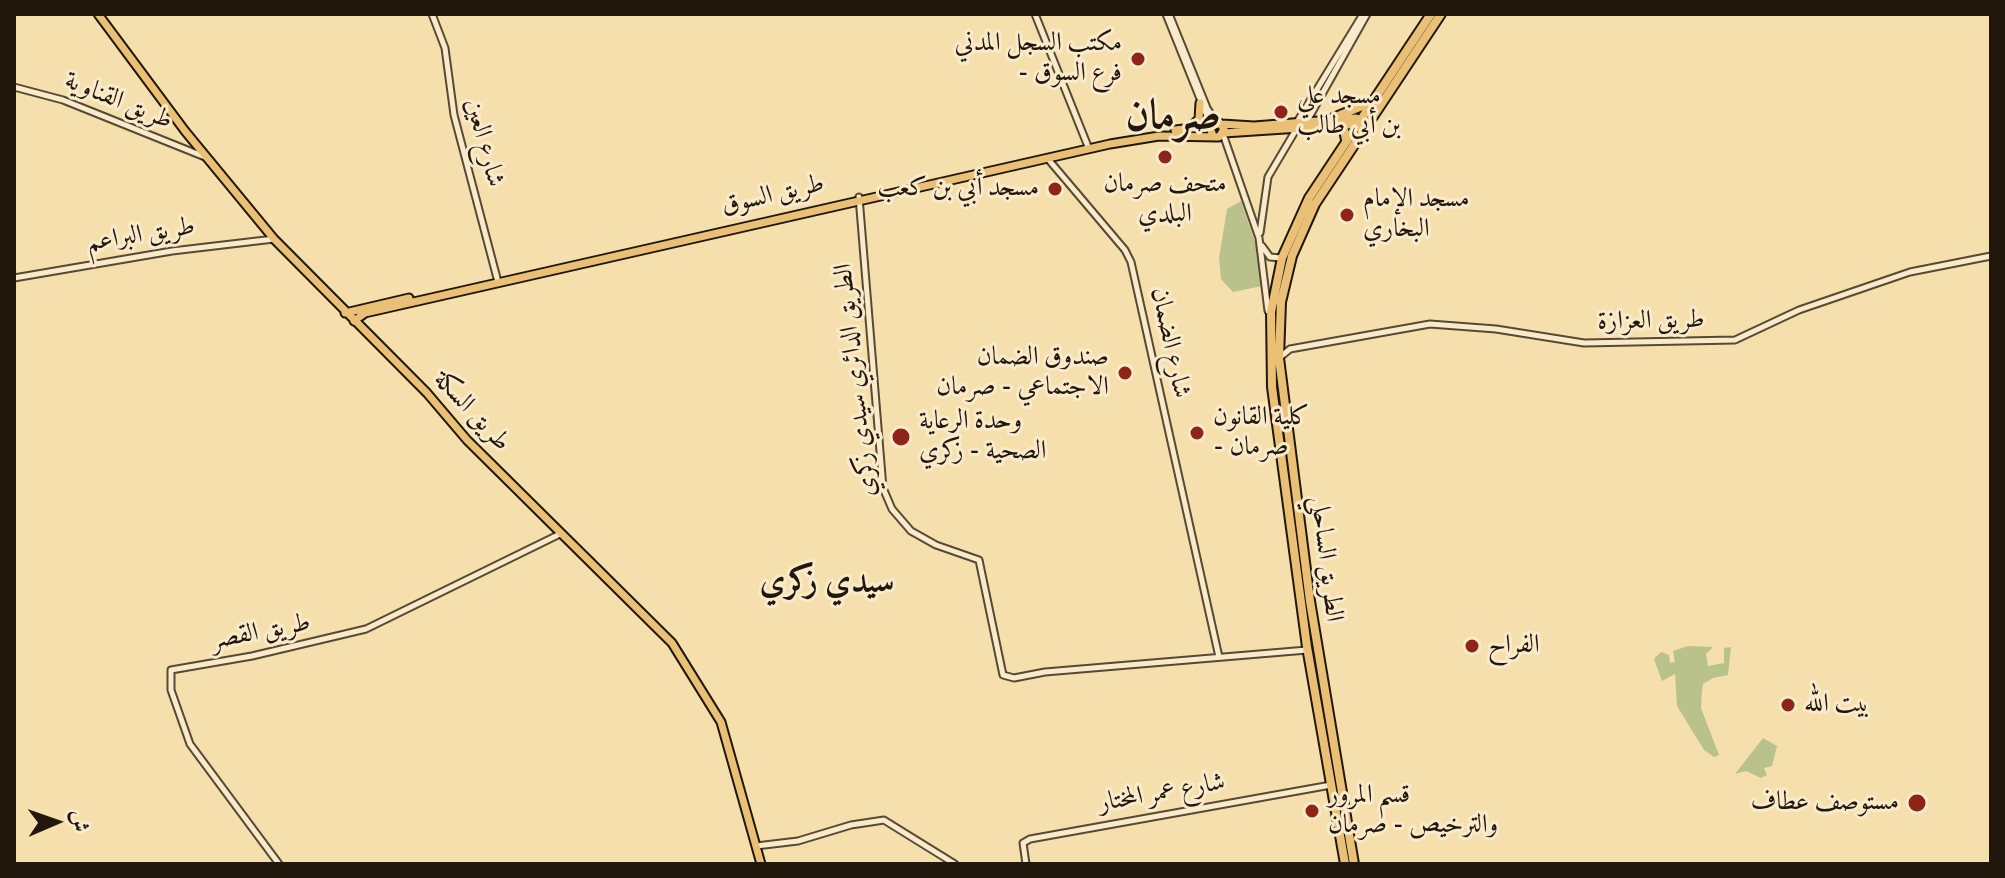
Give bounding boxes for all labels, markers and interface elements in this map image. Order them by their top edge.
place label: مكتب السجل المدني - فرع السوق [955,28,1122,90]
marker: مكتب السجل المدني - فرع السوق [1129,50,1147,68]
street label: طريق القناوية [59,66,177,138]
place label: مسجد علي بن أبي طالب [1297,81,1401,142]
district label: صرمان [1125,94,1221,144]
street label: شارع العين [456,95,510,191]
marker: مسجد علي بن أبي طالب [1272,103,1290,121]
marker: متحف صرمان البلدي [1156,148,1174,166]
street label: طريق السوق [718,169,828,223]
place label: متحف صرمان البلدي [1103,169,1227,230]
place label: مسجد أبي بن كعب [877,173,1039,205]
marker: مسجد أبي بن كعب [1046,180,1064,198]
place label: مسجد الإمام البخاري [1363,184,1470,246]
marker: مسجد الإمام البخاري [1338,206,1356,224]
street label: طريق البراعم [85,212,197,260]
street label: الطريق الدائري سيدي زكري [829,262,885,498]
street label: شارع الضمان [1142,285,1196,401]
street label: طريق العزازة [1597,305,1705,339]
place label: صندوق الضمان الاجتماعي - صرمان [936,342,1109,404]
marker: صندوق الضمان الاجتماعي - صرمان [1116,364,1134,382]
street label: طريق السكة [426,365,516,459]
place label: كلية القانون - صرمان [1213,402,1310,464]
place label: وحدة الرعاية الصحية - زكري [919,406,1046,468]
marker: كلية القانون - صرمان [1188,424,1206,442]
marker: وحدة الرعاية الصحية - زكري [890,426,912,448]
street label: الطريق الساحلي [1302,494,1348,624]
district label: سيدي زكري [760,564,894,604]
street label: طريق القصر [209,608,313,658]
place label: الفراح [1488,630,1540,662]
marker: الفراح [1463,637,1481,655]
place label: بيت الله [1804,689,1870,721]
marker: بيت الله [1779,696,1797,714]
street label: شارع عمر المختار [1096,768,1228,820]
place label: قسم المرور والترخيص - صرمان [1328,780,1498,842]
north arrow [16,782,96,862]
place label: مستوصف عطاف [1751,787,1899,819]
marker: مستوصف عطاف [1906,792,1928,814]
marker: قسم المرور والترخيص - صرمان [1303,802,1321,820]
text: ش [66,810,94,833]

